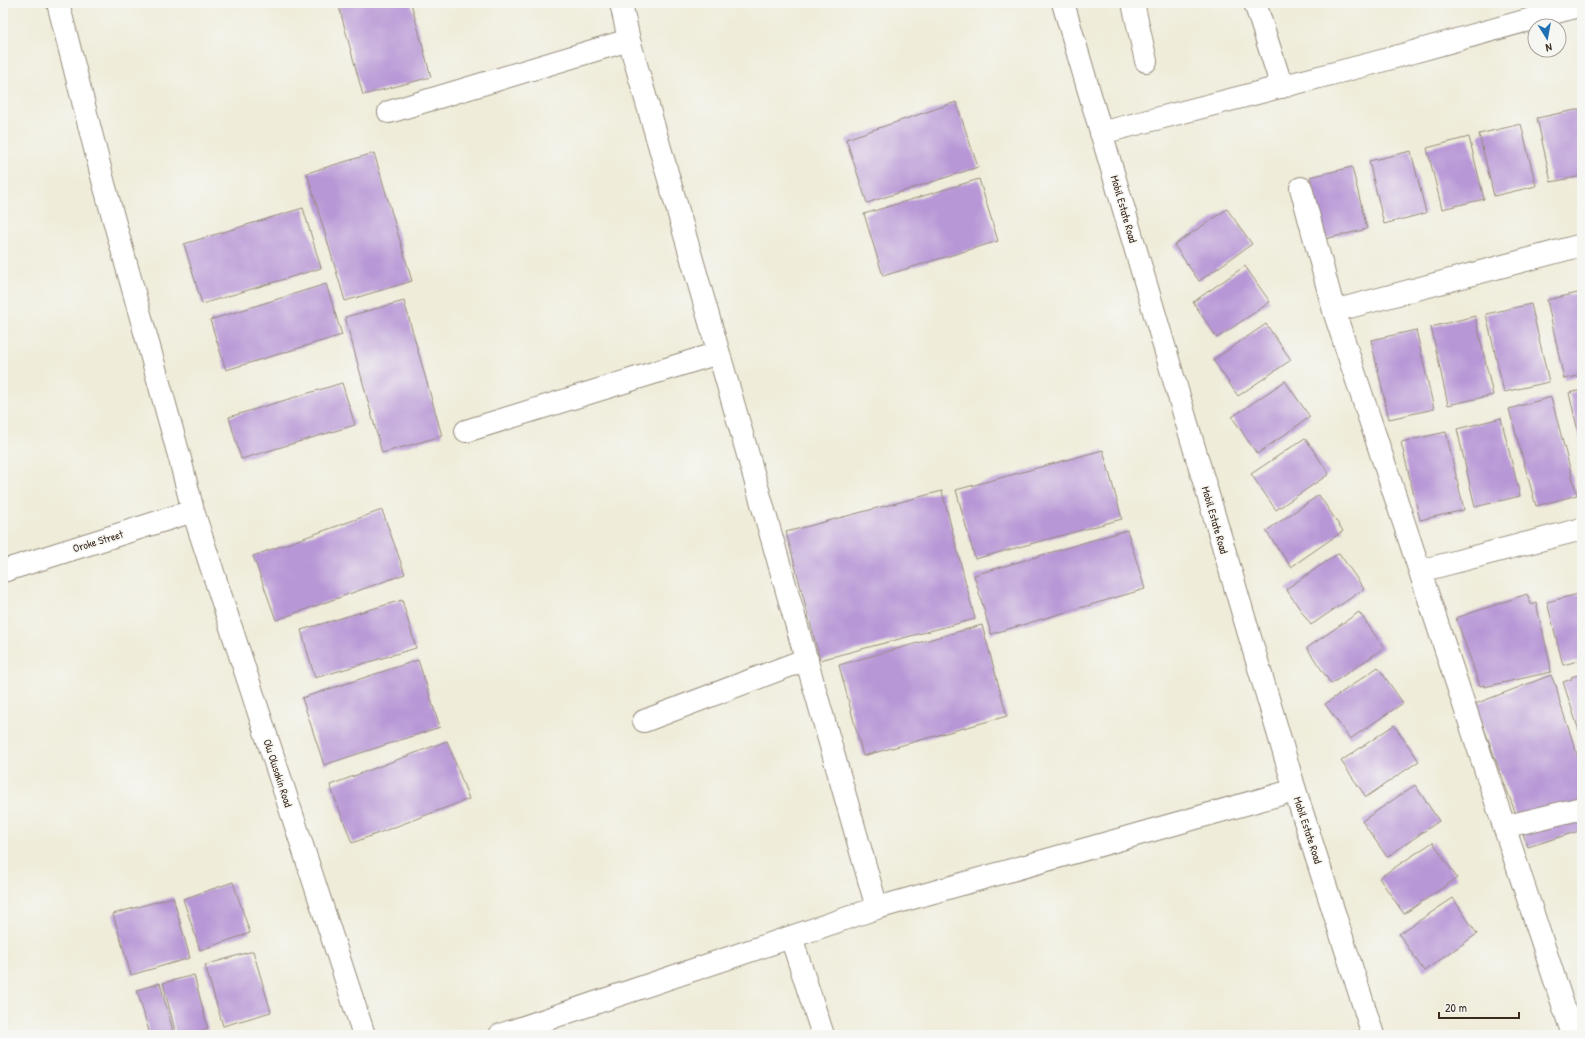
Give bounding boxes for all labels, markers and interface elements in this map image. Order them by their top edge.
north arrow [1527,18,1567,58]
text: N [1545,40,1553,55]
street label: Mobil Estate Road [1108,174,1140,245]
street label: Mobil Estate Road [1199,485,1231,556]
street label: Oroke Street [71,527,125,555]
street label: Olu Olusakin Road [260,737,296,809]
street label: Mobil Estate Road [1291,795,1326,866]
scale bar [1439,994,1519,1020]
text: 20 m [1445,999,1467,1016]

